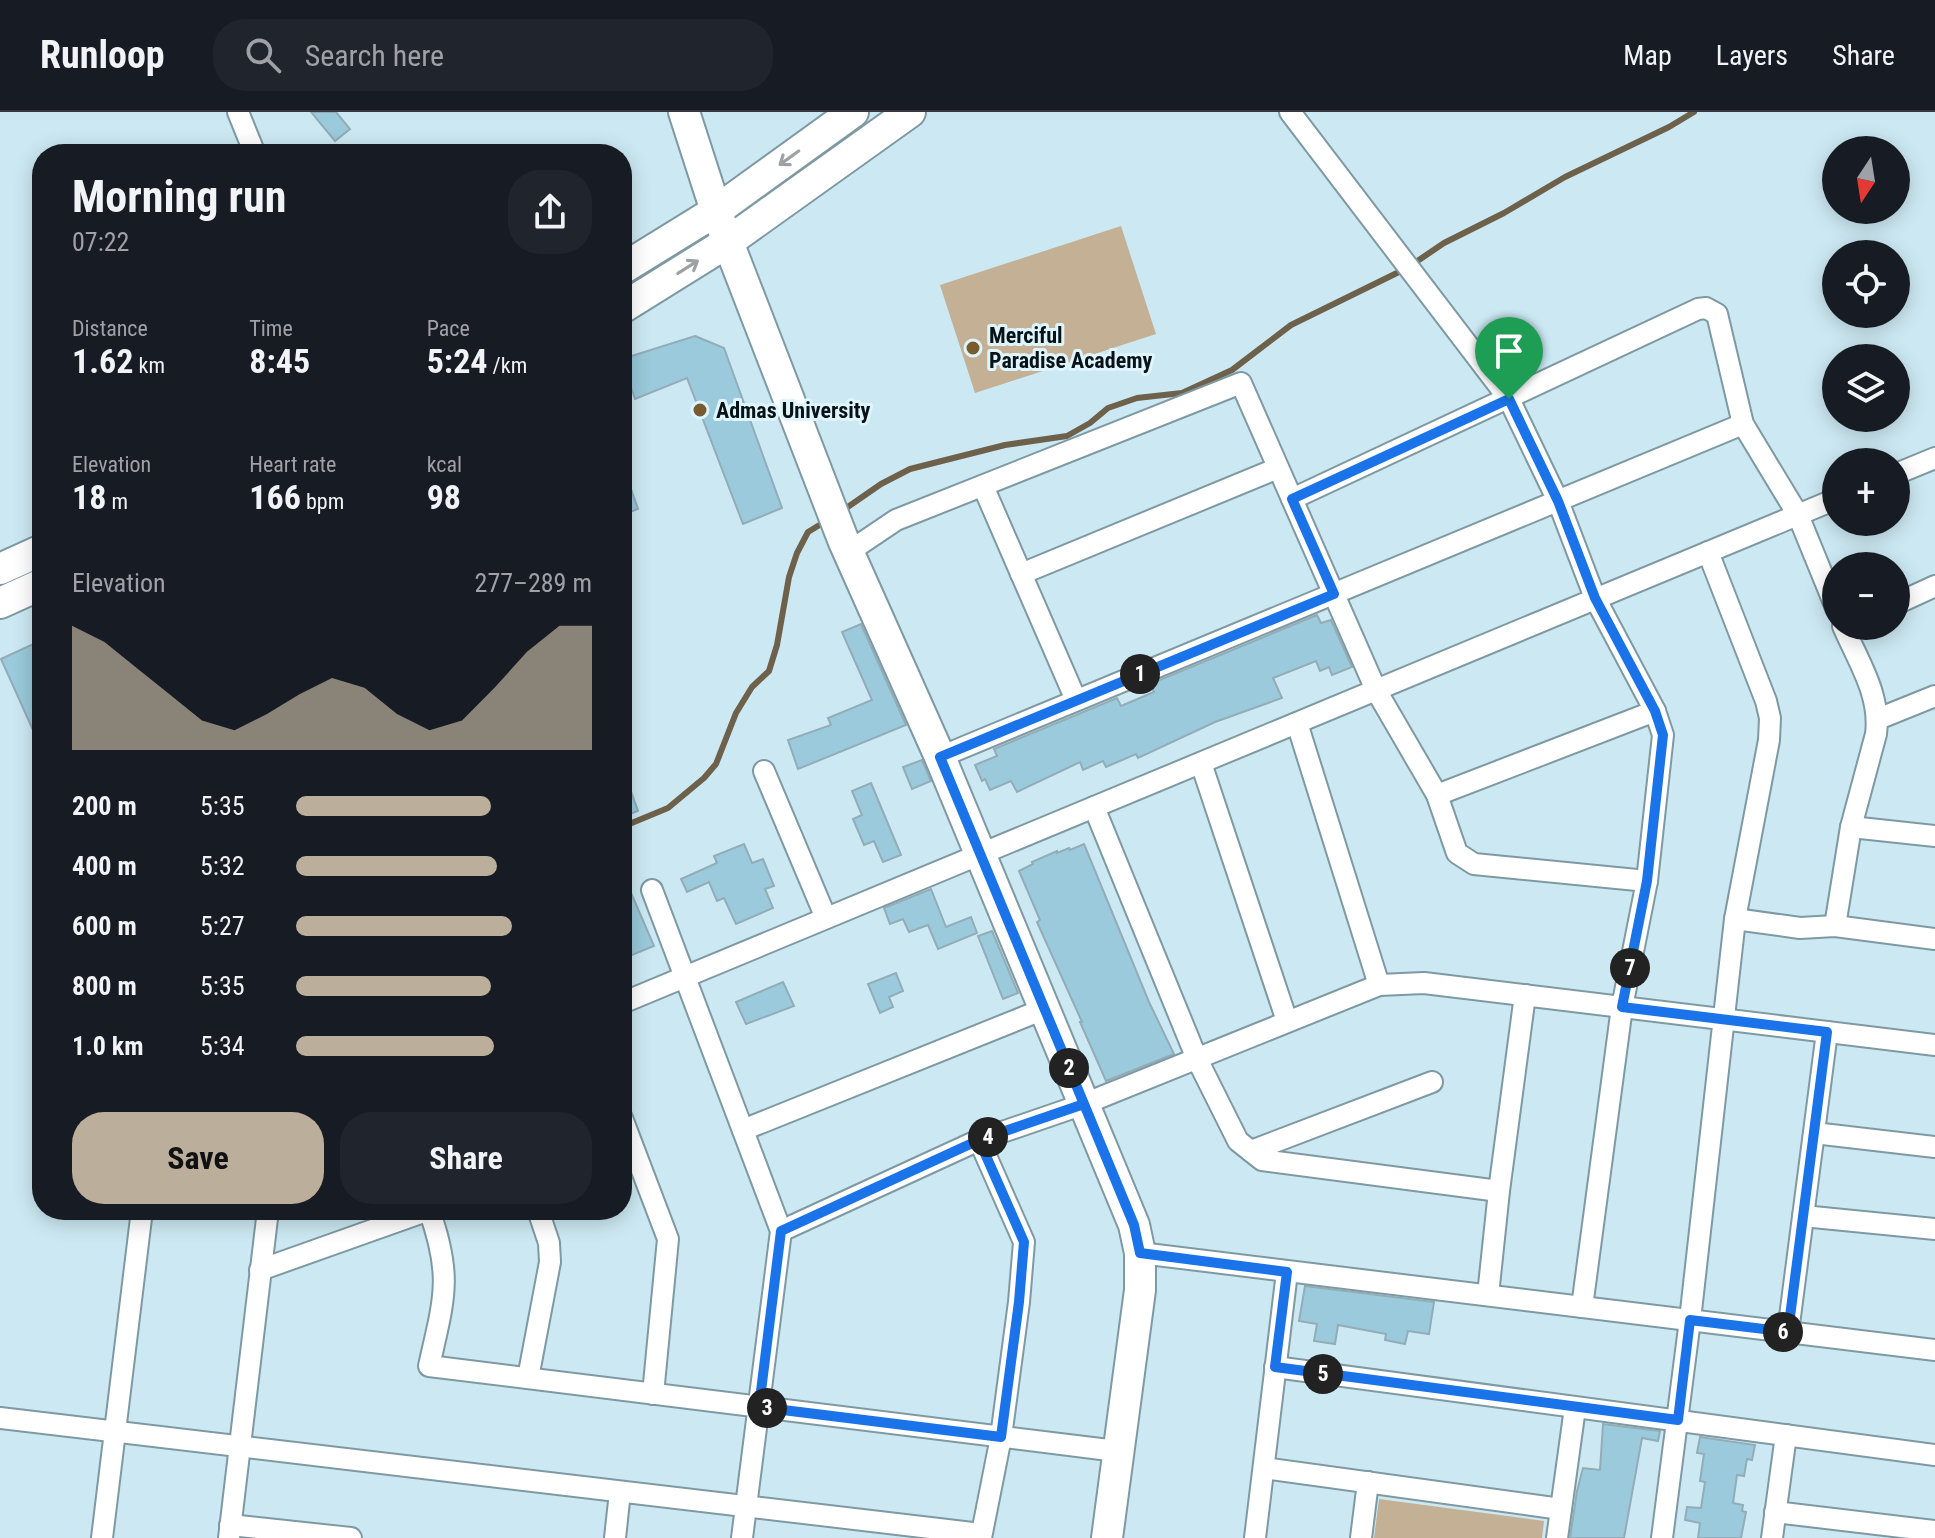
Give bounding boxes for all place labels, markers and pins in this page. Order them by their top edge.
pin [1475,317,1543,399]
place label: Merciful Paradise Academy [989,323,1152,373]
marker: Merciful Paradise Academy [964,339,982,357]
place label: Admas University [716,398,871,423]
marker: Admas University [691,401,709,419]
pin: 1 [1120,654,1160,694]
pin: 7 [1610,948,1650,988]
pin: 2 [1049,1048,1089,1088]
pin: 4 [968,1117,1008,1157]
pin: 6 [1763,1312,1803,1352]
pin: 5 [1303,1354,1343,1394]
pin: 3 [747,1388,787,1428]

